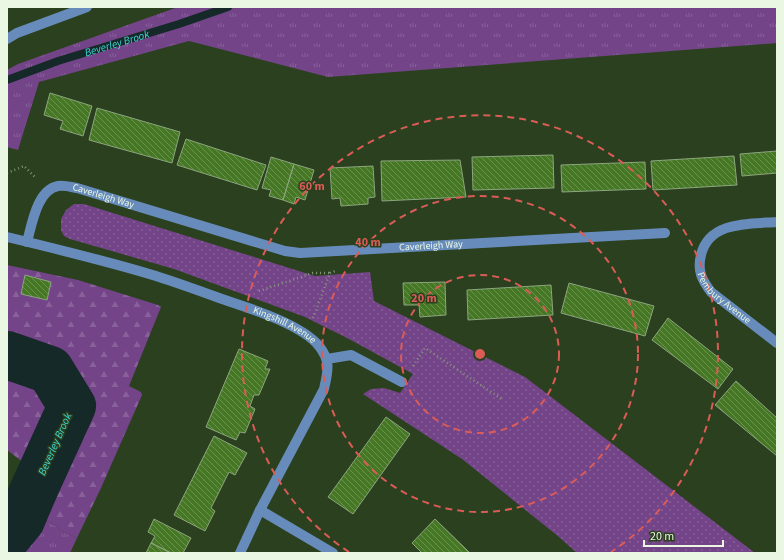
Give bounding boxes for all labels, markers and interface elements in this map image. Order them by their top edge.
water label: Beverley Brook [83,26,152,60]
text: 60 m [299,178,325,195]
street label: Caverleigh Way [72,180,136,212]
text: 40 m [355,234,381,251]
street label: Caverleigh Way [399,237,464,255]
street label: Pembury Avenue [694,270,754,327]
text: 20 m [411,290,437,307]
street label: Kingshill Avenue [251,303,319,347]
centre of rings [473,347,487,361]
water label: Beverley Brook [35,410,76,478]
scale bar [644,522,723,548]
text: 20 m [650,528,674,545]

